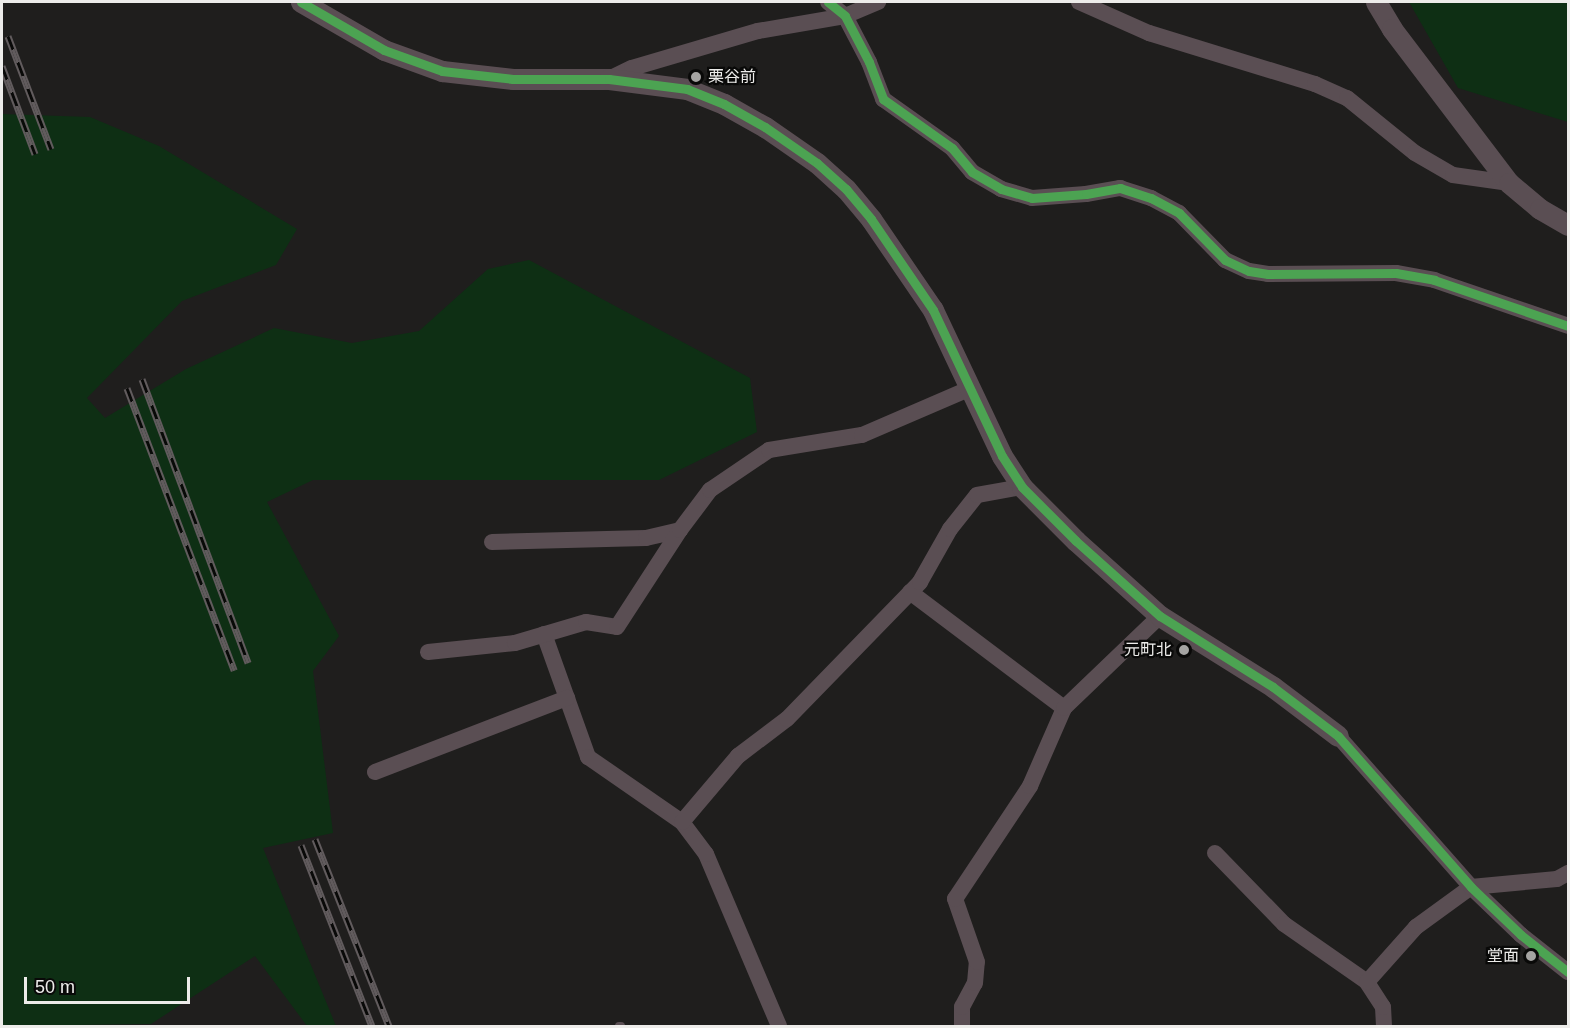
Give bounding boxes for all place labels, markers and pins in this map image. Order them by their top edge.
place label: 栗谷前 [708,67,756,87]
marker: 栗谷前 [689,70,703,84]
place label: 元町北 [1124,640,1172,660]
marker: 元町北 [1177,643,1191,657]
place label: 堂面 [1487,946,1519,966]
marker: 堂面 [1524,949,1538,963]

